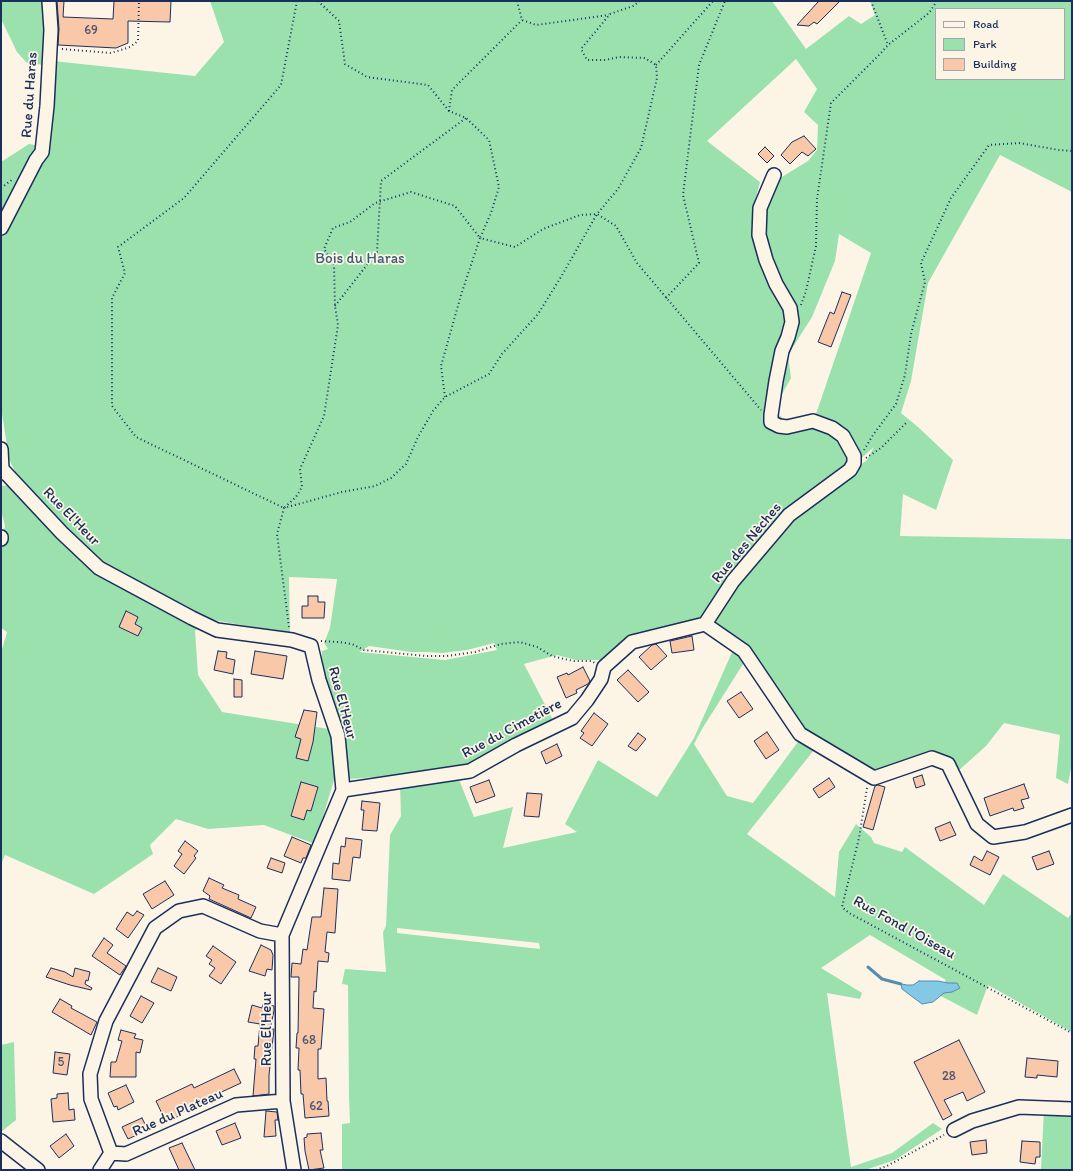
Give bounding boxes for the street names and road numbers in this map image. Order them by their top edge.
street label: Rue du Haras [18,51,42,139]
street label: Rue El'Heur [39,484,103,550]
street label: Rue des Nèches [708,499,786,587]
street label: Rue El'Heur [324,665,360,741]
street label: Rue du Cimetière [459,695,565,763]
street label: Rue Fond l'Oiseau [850,892,958,964]
street label: Rue El'Heur [258,992,276,1066]
street label: Rue du Plateau [130,1085,226,1141]

